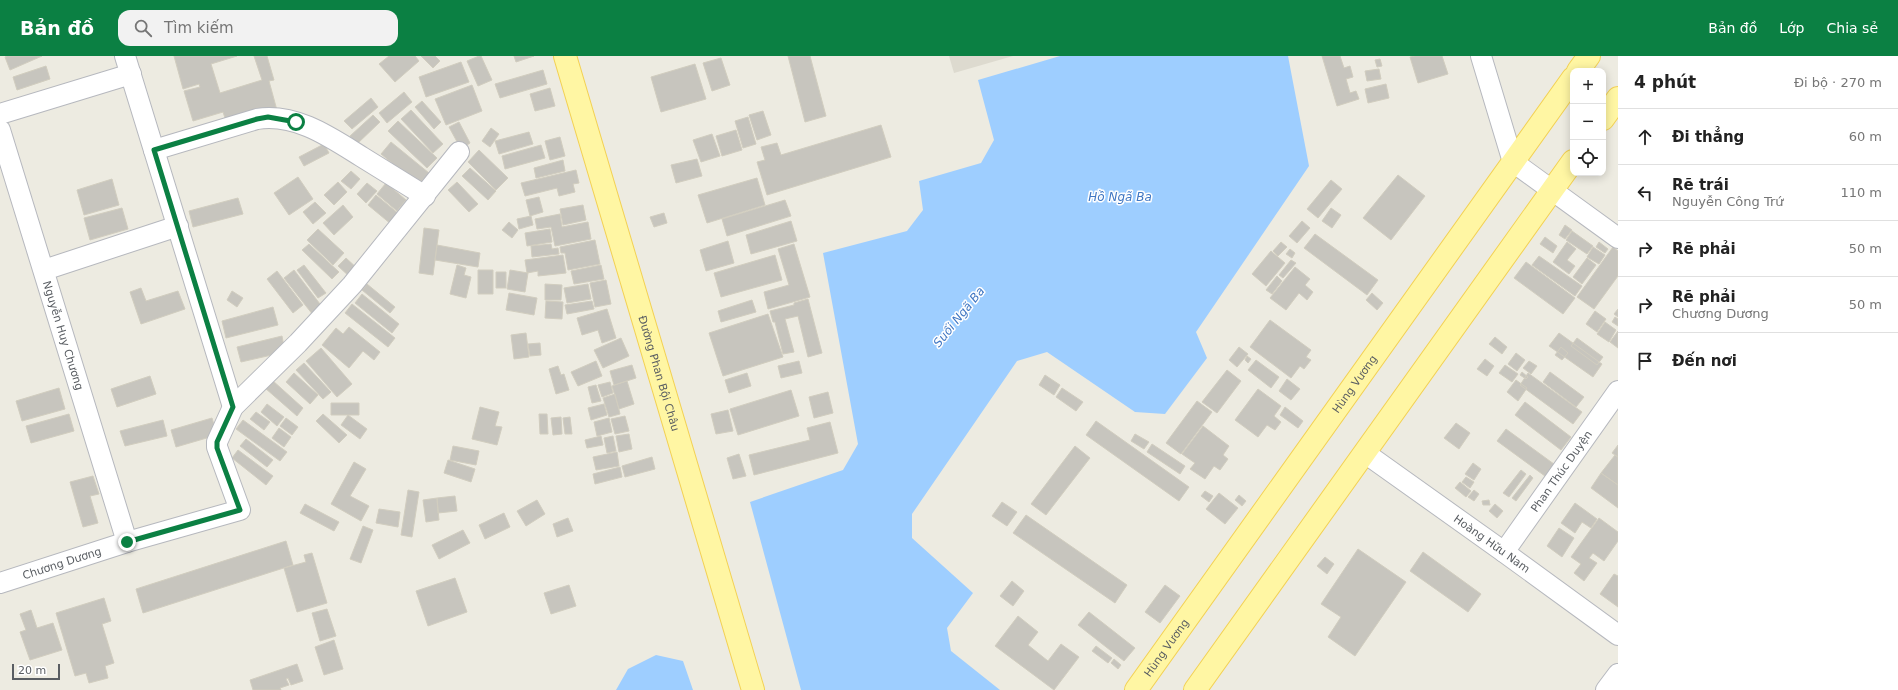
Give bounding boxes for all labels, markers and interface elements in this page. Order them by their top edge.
search box [118,10,398,46]
text: Bản đồ [20,17,94,39]
icon: search [132,17,154,39]
text: Tìm kiếm [164,19,234,37]
text: Bản đồ [1708,20,1757,36]
text: Lớp [1779,20,1805,36]
text: Chia sẻ [1827,20,1878,36]
map controls [1570,68,1606,176]
button: + [1570,68,1606,104]
text: 4 phút [1634,72,1696,92]
text: Đi bộ · 270 m [1794,75,1882,90]
button: − [1570,104,1606,140]
route start [287,113,305,131]
icon: ahead [1634,126,1656,148]
text: Đi thẳng [1672,128,1744,146]
text: 60 m [1849,129,1882,144]
button: locate [1570,140,1606,176]
text: Rẽ trái [1672,176,1729,194]
icon: left [1634,182,1656,204]
text: 110 m [1840,185,1882,200]
water label: Hồ Ngã Ba [1088,190,1152,204]
text: Nguyễn Công Trứ [1672,194,1784,209]
icon: right [1634,238,1656,260]
text: Rẽ phải [1672,240,1736,258]
text: 50 m [1849,241,1882,256]
street label: Nguyễn Huy Chương [40,279,86,392]
water label: Suối Ngã Ba [931,284,987,350]
text: Rẽ phải [1672,288,1736,306]
icon: right [1634,294,1656,316]
text: 50 m [1849,297,1882,312]
text: Chương Dương [1672,306,1769,321]
street label: Đường Phan Bội Châu [636,314,682,433]
icon: arrive [1634,350,1656,372]
text: Đến nơi [1672,352,1737,370]
street label: Hùng Vương [1329,353,1380,415]
street label: Phan Thúc Duyện [1528,428,1595,514]
street label: Hoàng Hữu Nam [1451,512,1533,575]
route end [118,533,136,551]
street label: Chương Dương [21,544,103,582]
street label: Hùng Vương [1141,616,1191,679]
scale bar [12,662,60,681]
text: 20 m [18,664,46,677]

